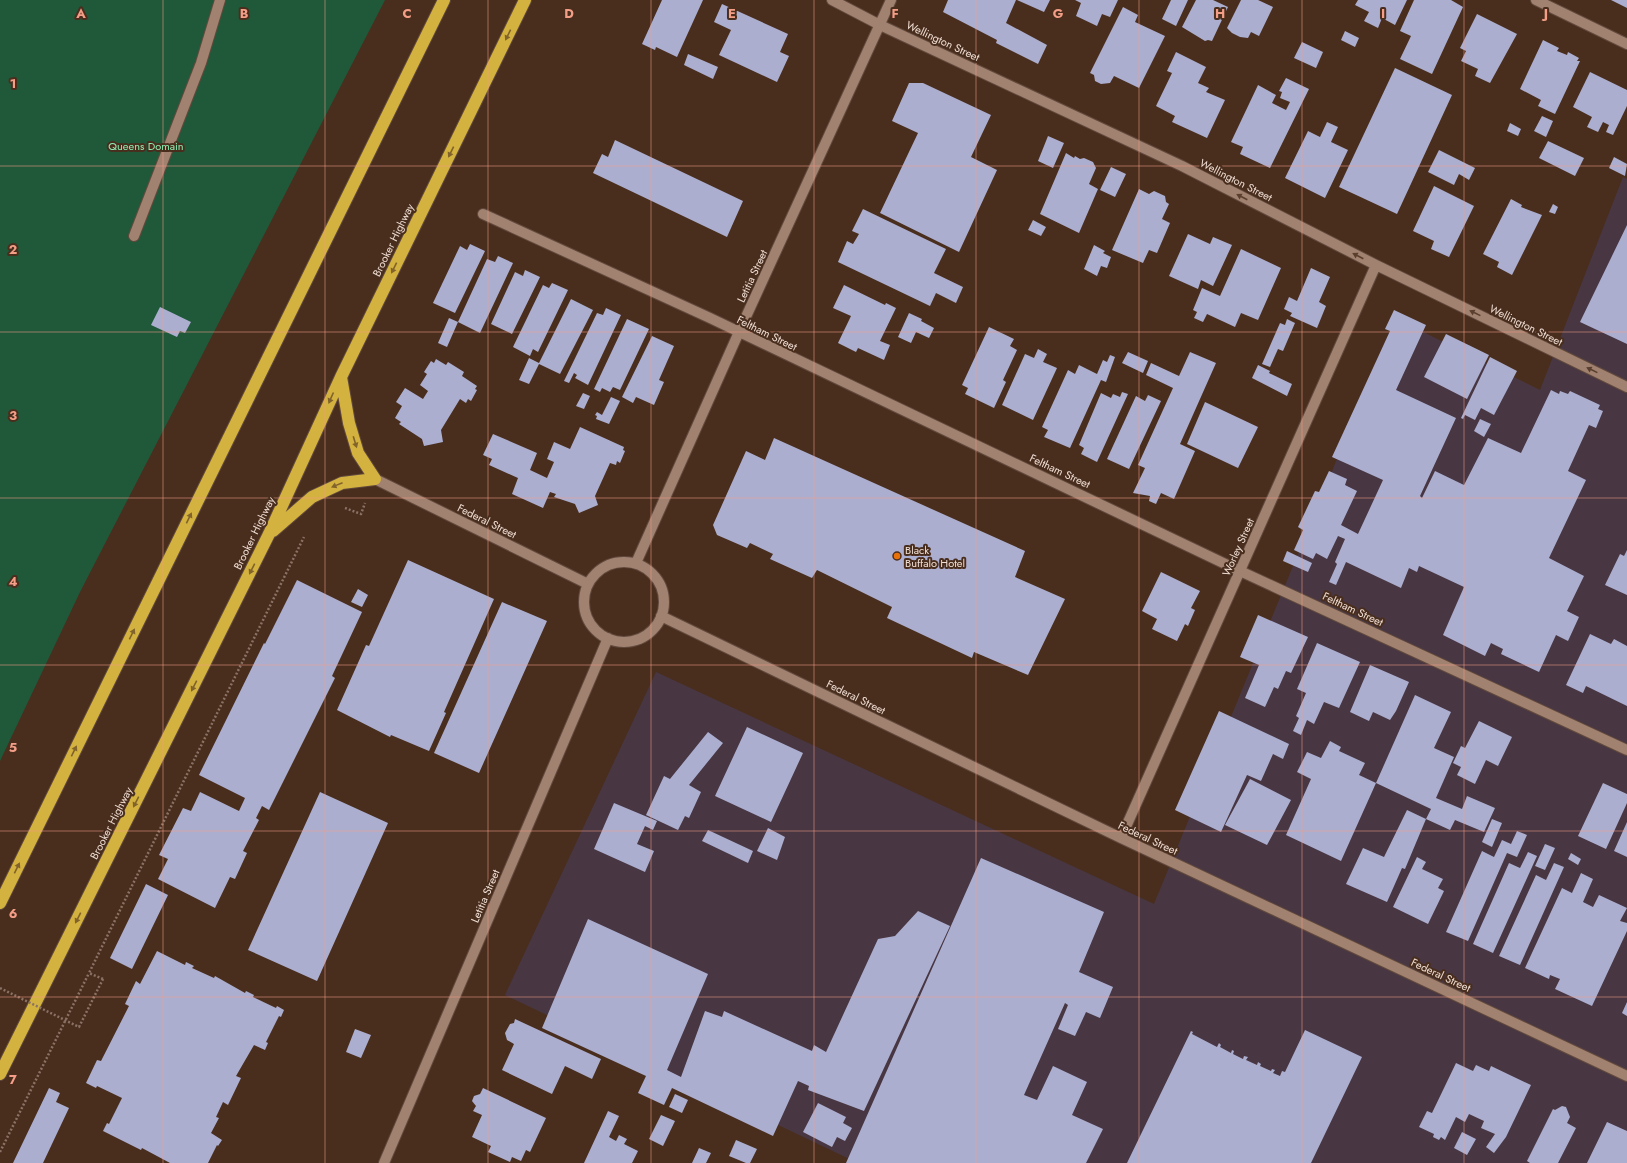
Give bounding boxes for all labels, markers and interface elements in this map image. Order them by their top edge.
text: A [75,4,86,23]
text: B [240,4,249,23]
text: C [402,4,412,23]
text: D [564,4,574,23]
text: E [728,4,736,23]
text: F [891,4,899,23]
text: G [1053,4,1064,23]
text: H [1215,4,1225,23]
text: I [1381,4,1385,23]
text: J [1541,4,1548,23]
street label: Wellington Street [904,17,983,65]
one-way arrow [505,29,511,41]
text: 1 [10,74,16,93]
park label: Queens Domain [108,138,184,154]
one-way arrow [448,146,454,157]
street label: Wellington Street [1197,155,1275,205]
one-way arrow [1237,194,1248,200]
street label: Brooker Highway [368,201,418,279]
text: 2 [9,240,17,259]
street label: Letitia Street [733,247,771,305]
one-way arrow [1352,253,1364,259]
one-way arrow [391,263,397,274]
street label: Wellington Street [1487,300,1566,350]
one-way arrow [1469,310,1481,316]
street label: Feltham Street [734,312,800,355]
one-way arrow [1586,367,1598,373]
one-way arrow [328,392,334,404]
text: 3 [9,406,17,425]
one-way arrow [352,436,358,448]
street label: Feltham Street [1027,450,1093,492]
one-way arrow [330,483,342,489]
street label: Brooker Highway [229,494,279,572]
street label: Federal Street [455,500,520,542]
one-way arrow [186,512,192,523]
street label: Worley Street [1218,515,1258,579]
place label: Black Buffalo Hotel [905,542,965,571]
marker: Black Buffalo Hotel [892,551,902,561]
one-way arrow [249,564,255,575]
text: 4 [8,572,18,591]
street label: Feltham Street [1320,588,1386,630]
one-way arrow [129,629,135,640]
street label: Federal Street [824,676,889,718]
one-way arrow [191,680,197,691]
text: 5 [9,738,17,757]
one-way arrow [71,745,78,757]
street label: Brooker Highway [86,784,136,862]
one-way arrow [132,796,139,808]
street label: Federal Street [1116,817,1181,859]
one-way arrow [14,862,20,874]
street label: Letitia Street [467,867,504,925]
text: 6 [9,904,18,923]
one-way arrow [74,913,81,924]
street label: Federal Street [1409,954,1474,996]
text: 7 [9,1070,17,1089]

